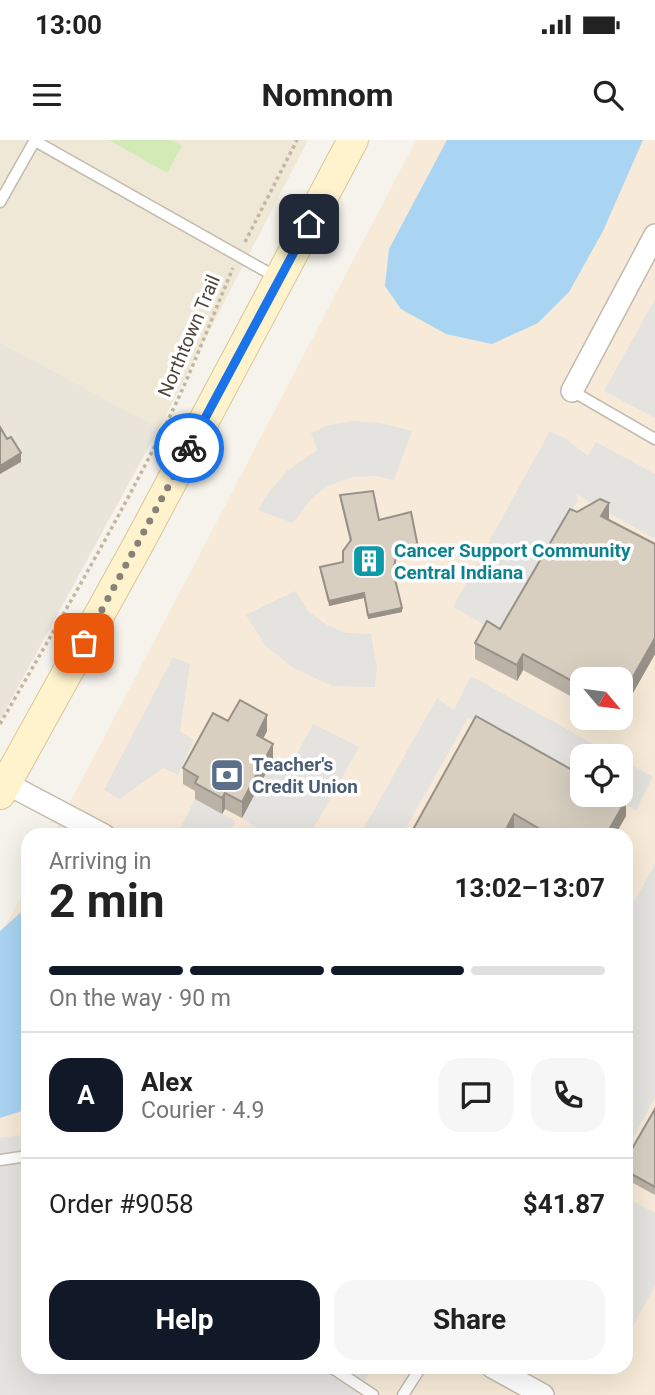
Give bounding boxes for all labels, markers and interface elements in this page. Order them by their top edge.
text: 13:00 [35,10,102,40]
icon: menu [28,76,66,114]
text: Nomnom [261,76,394,114]
icon: search [589,76,627,114]
pin [279,194,339,254]
icon: home [290,205,328,243]
street label: Northtown Trail [153,272,225,400]
courier [154,413,224,483]
icon: bike [170,429,208,467]
place label: Cancer Support Community Central Indiana [394,539,631,584]
building icon: Cancer Support Community Central Indiana [350,542,388,580]
pin [54,613,114,673]
icon: bag [65,624,103,662]
north arrow [570,667,634,730]
map controls [570,667,633,807]
button: locate [570,744,633,807]
place label: Teacher's Credit Union [252,753,358,798]
bank icon: Teacher's Credit Union [208,756,246,794]
text: Arriving in [49,848,152,875]
text: 13:02–13:07 [455,873,605,903]
text: 2 min [49,874,165,928]
text: On the way · 90 m [49,985,231,1012]
button: chat [439,1058,513,1132]
button: phone [531,1058,605,1132]
text: Alex [141,1067,193,1097]
text: A [77,1080,95,1110]
text: Courier · 4.9 [141,1097,264,1124]
text: Order #9058 [49,1189,194,1219]
text: $41.87 [523,1189,605,1219]
button: Help [49,1280,320,1360]
button: Share [334,1280,605,1360]

